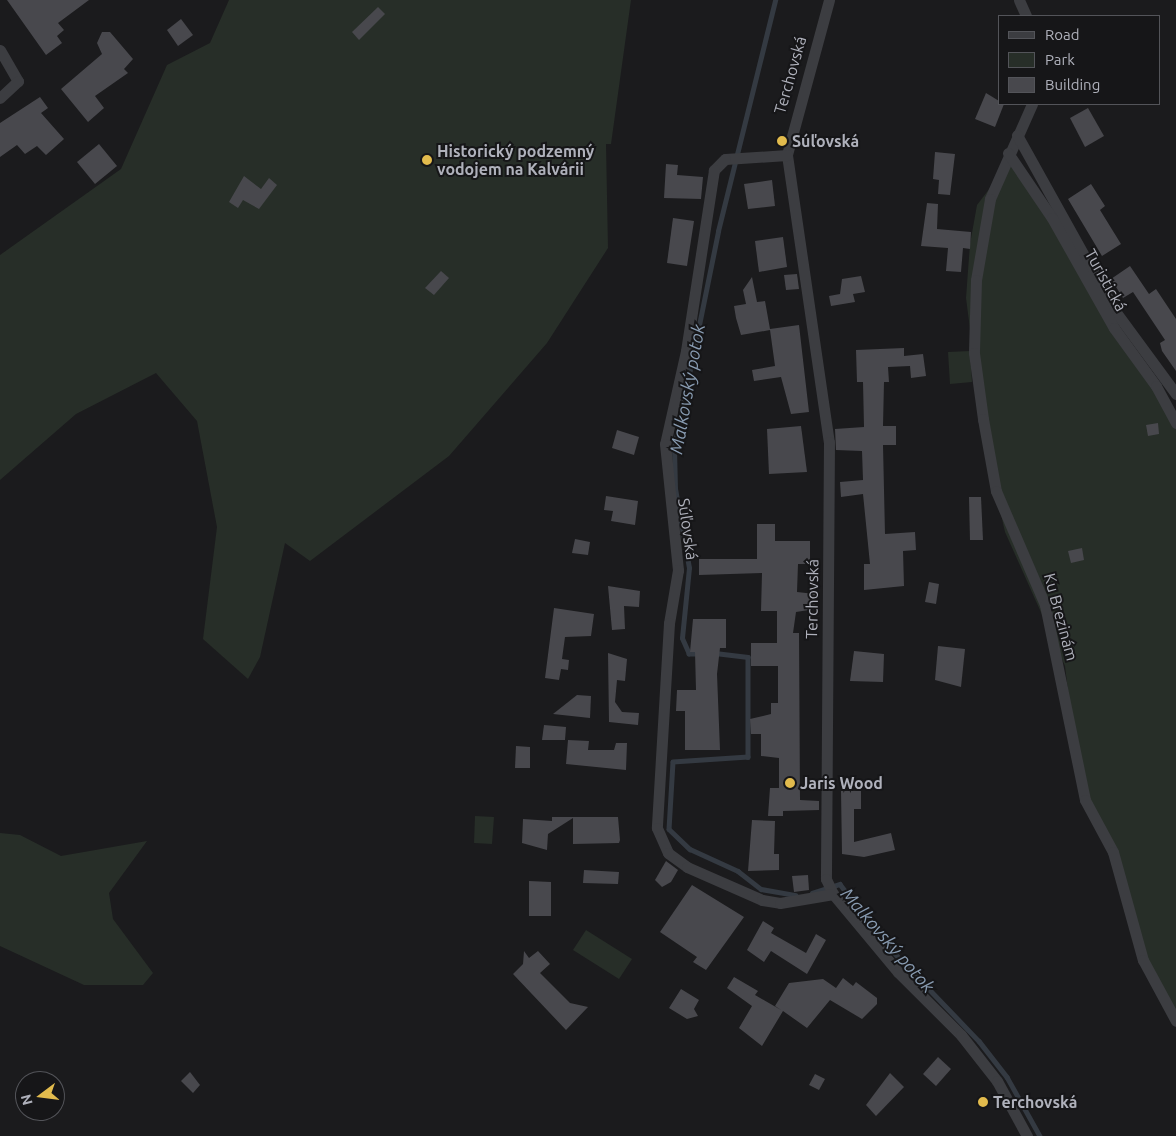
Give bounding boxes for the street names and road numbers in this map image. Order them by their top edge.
street label: Terchovská [770,34,810,116]
street label: Turistická [1081,245,1131,315]
street label: Súľovská [674,497,702,561]
street label: Terchovská [802,559,822,639]
street label: Ku Brezinám [1040,571,1082,663]

